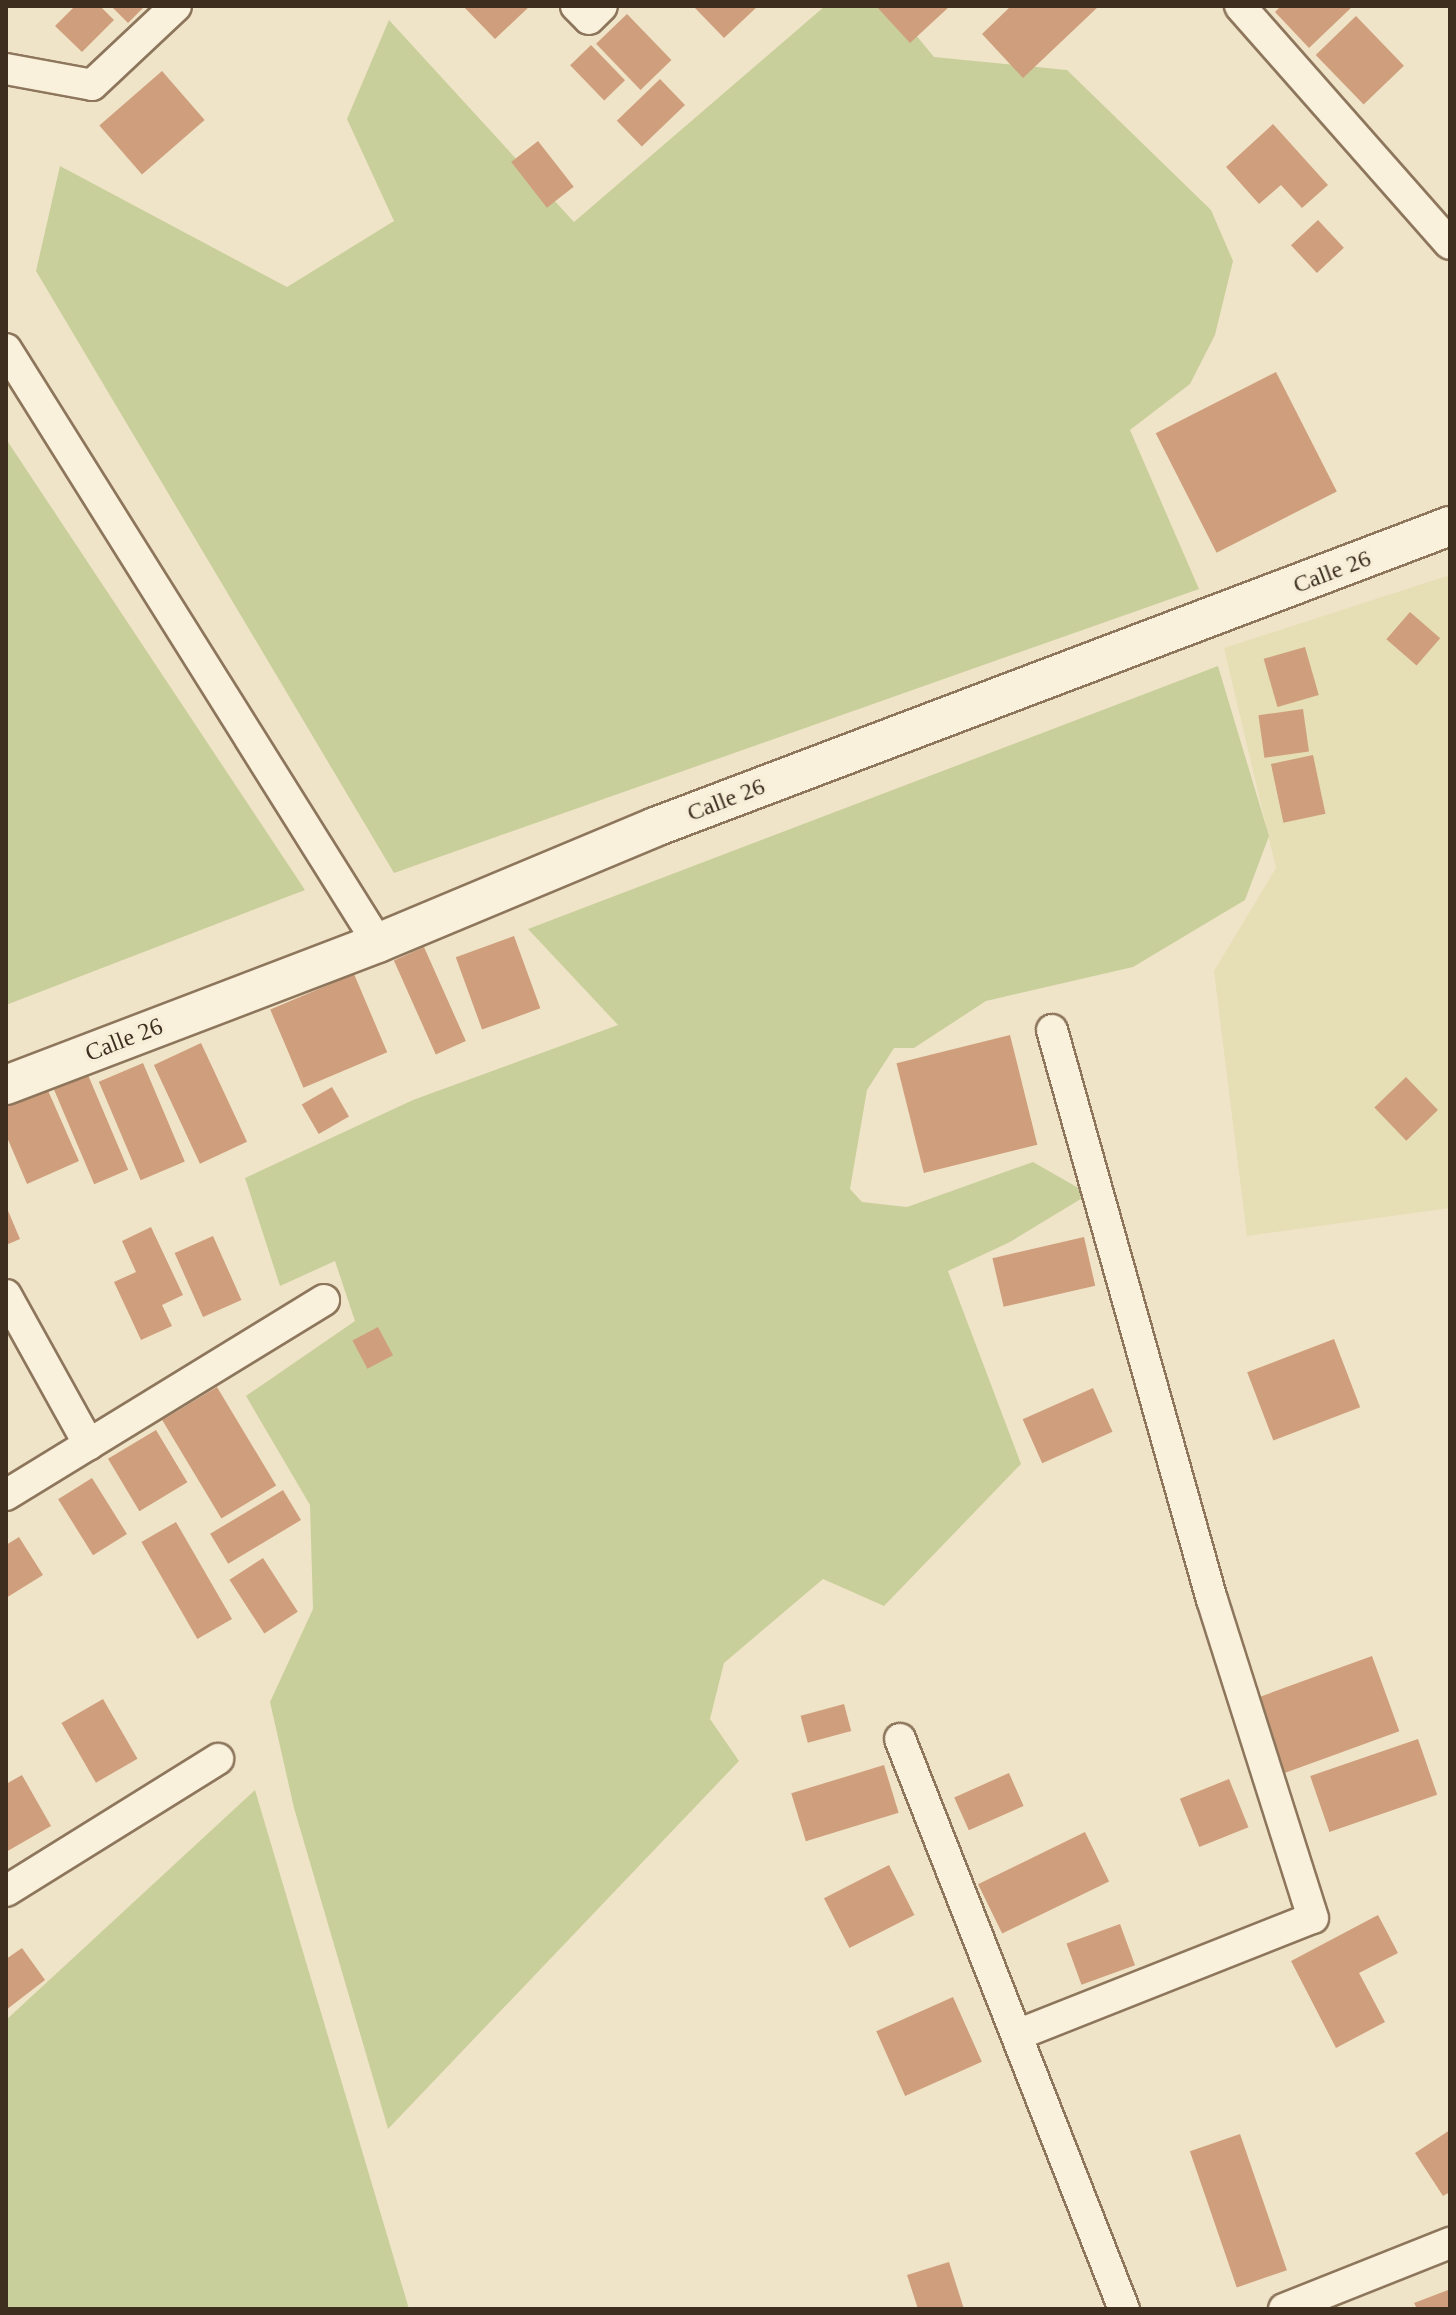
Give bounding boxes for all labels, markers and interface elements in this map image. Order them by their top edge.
street label: Calle 26 [1289,544,1375,600]
street label: Calle 26 [683,772,769,828]
street label: Calle 26 [81,1012,167,1068]

